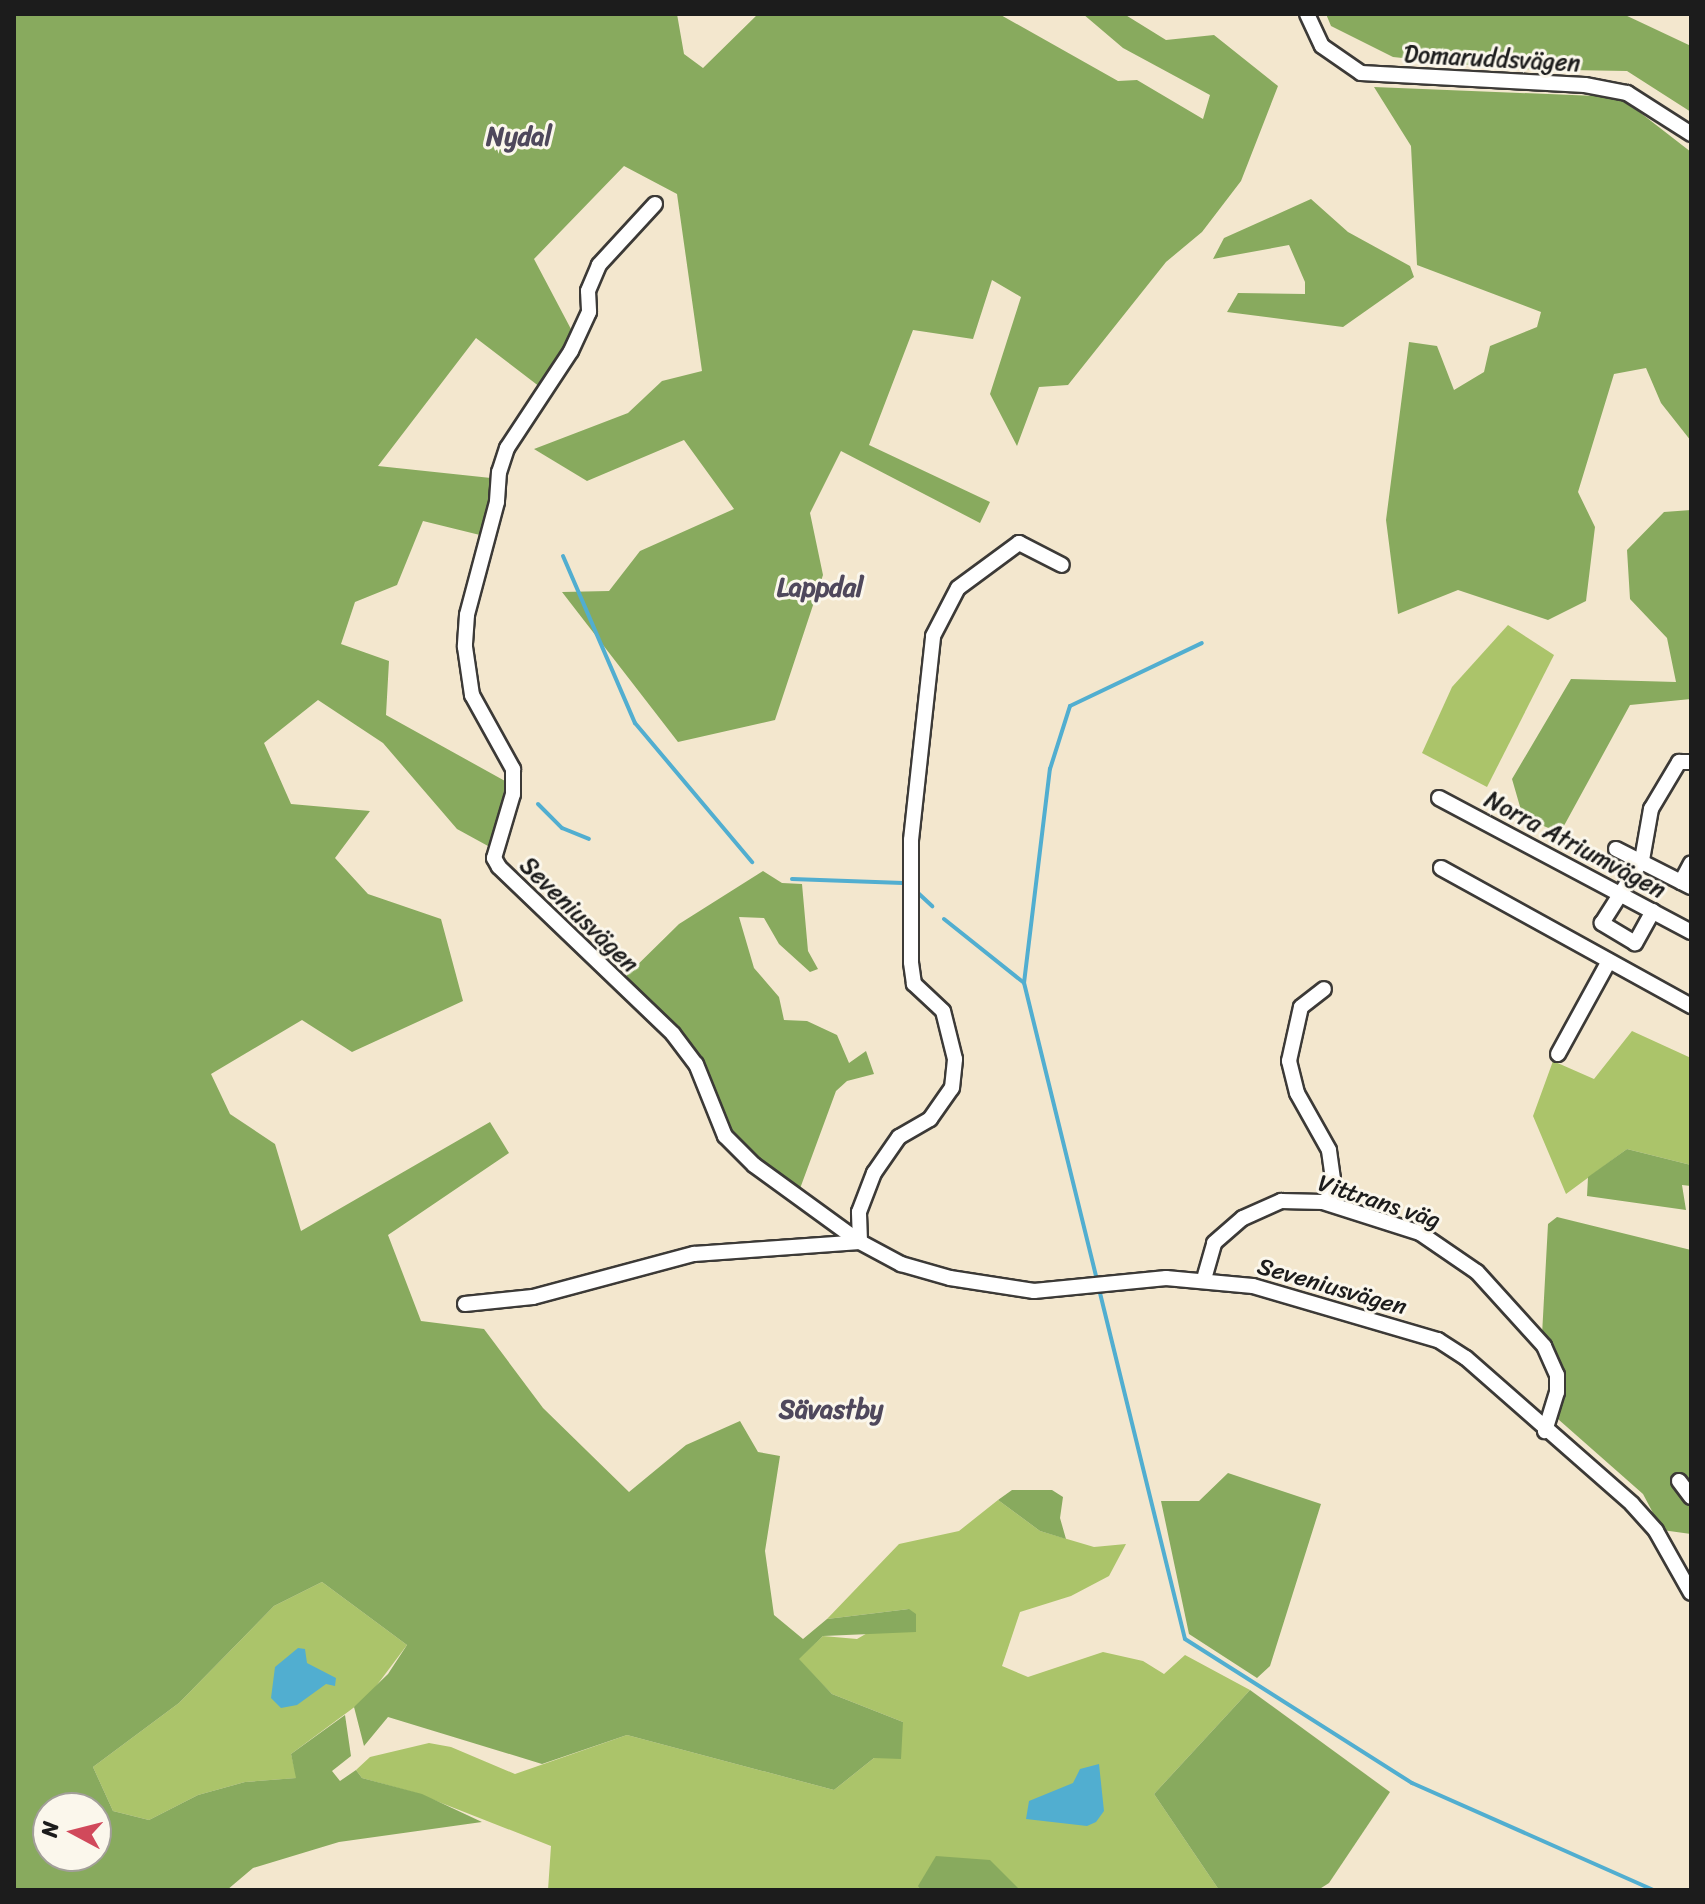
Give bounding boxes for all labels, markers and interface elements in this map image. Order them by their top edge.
street label: Domaruddsvägen [1403,40,1581,78]
district label: Nydal [486,121,552,153]
district label: Lappdal [777,572,863,604]
street label: Norra Atriumvägen [1480,785,1670,905]
street label: Seveniusvägen [514,851,644,979]
street label: Vittrans väg [1314,1169,1444,1235]
street label: Seveniusvägen [1254,1252,1410,1322]
district label: Sävastby [779,1394,883,1426]
north arrow [32,1792,112,1872]
text: N [29,1819,70,1839]

